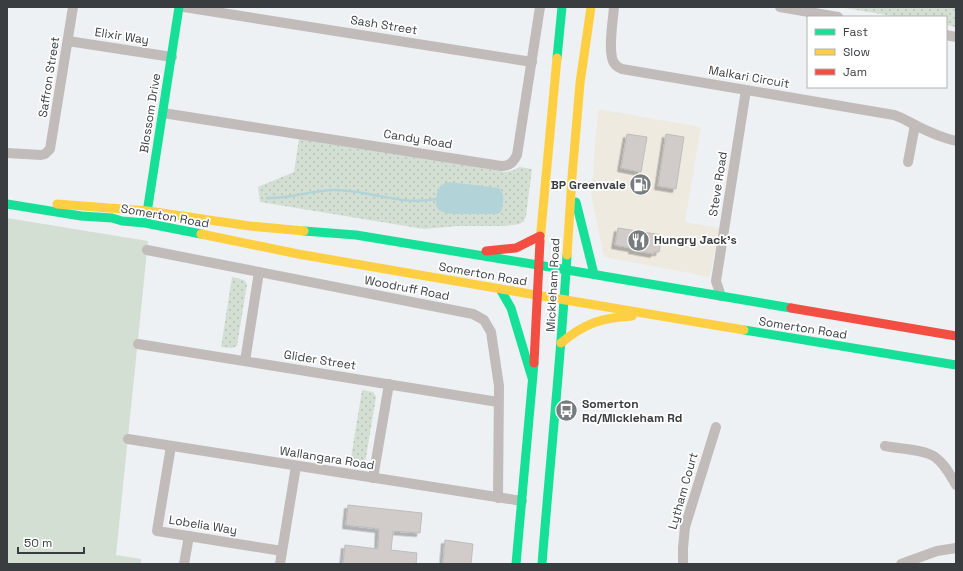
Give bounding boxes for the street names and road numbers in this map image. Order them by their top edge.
street label: Sash Street [349,12,419,38]
street label: Elixir Way [94,24,150,48]
street label: Saffron Street [35,35,63,119]
street label: Malkari Circuit [707,62,791,92]
street label: Blossom Drive [136,72,164,154]
street label: Candy Road [382,126,454,152]
street label: Steve Road [705,150,731,218]
street label: Somerton Road [120,200,210,232]
street label: Mickleham Road [543,238,563,332]
street label: Somerton Road [438,258,528,290]
street label: Woodruff Road [363,272,451,304]
street label: Somerton Road [758,313,848,343]
street label: Glider Street [283,346,357,374]
street label: Wallangara Road [278,443,376,473]
street label: Lytham Court [664,451,702,531]
street label: Lobelia Way [168,512,238,538]

